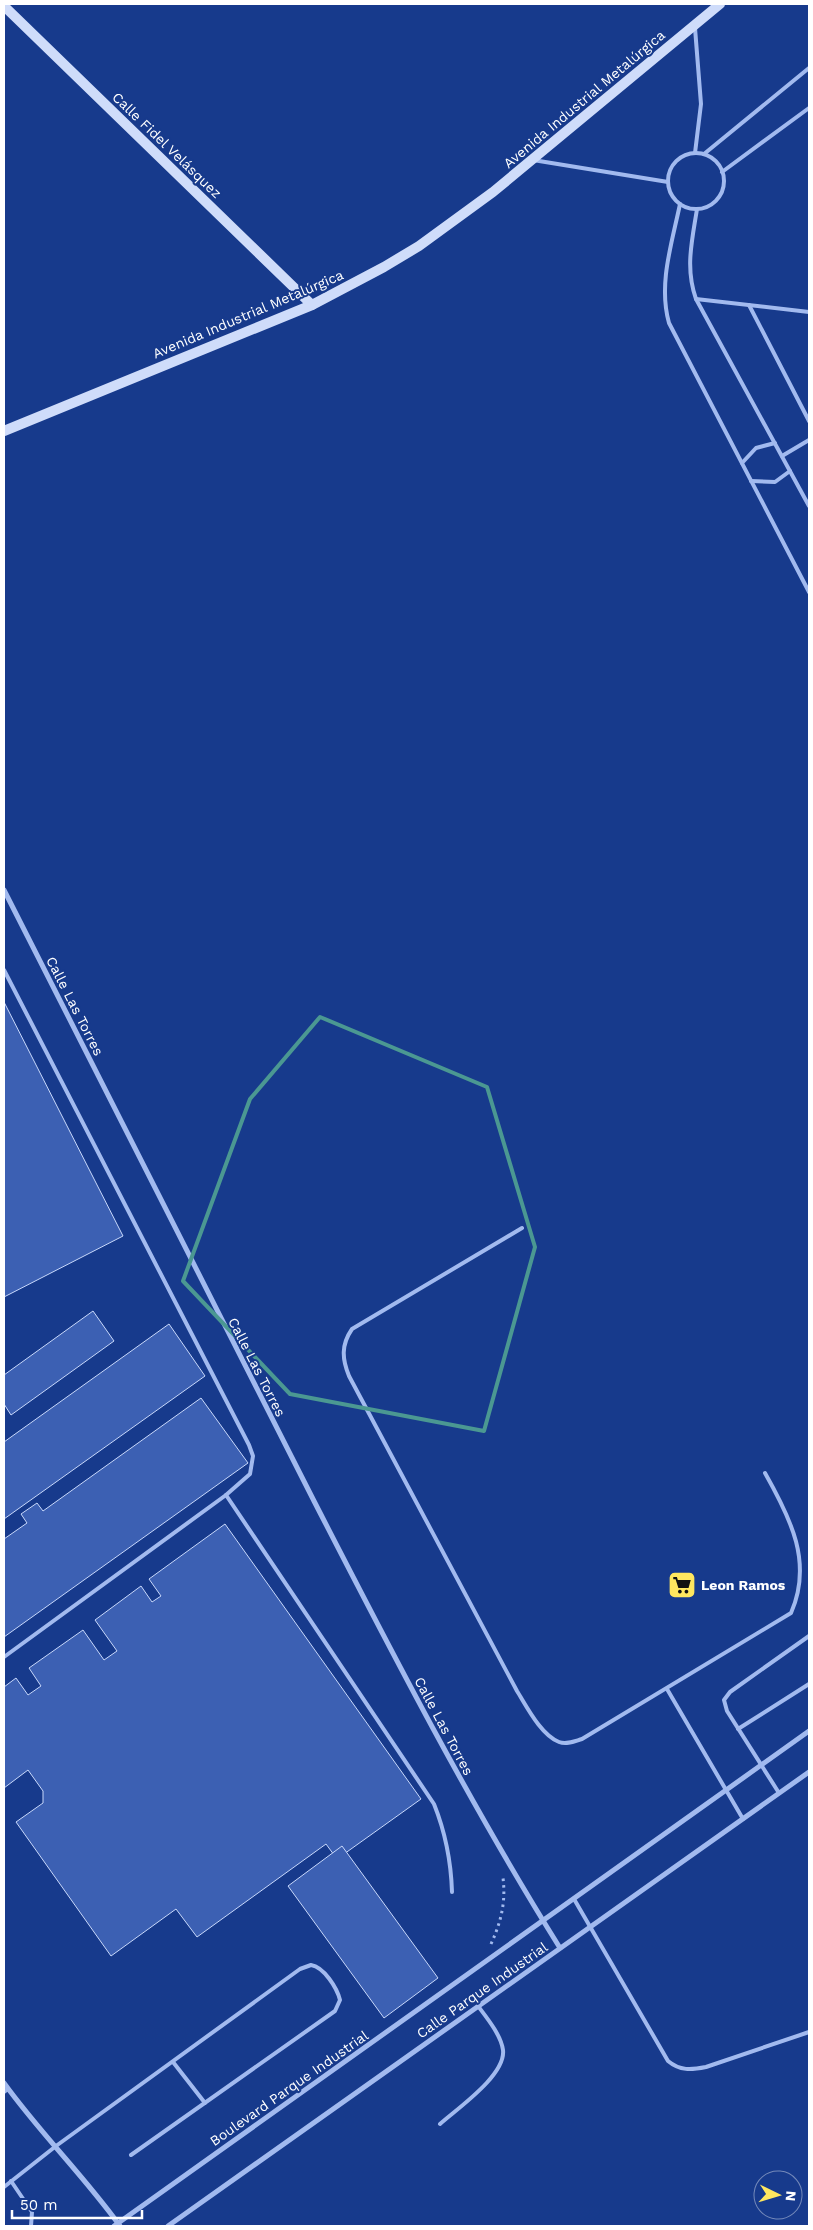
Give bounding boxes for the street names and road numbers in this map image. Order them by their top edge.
street label: Avenida Industrial Metalúrgica [500,27,668,171]
street label: Calle Fidel Velásquez [109,89,225,201]
street label: Avenida Industrial Metalúrgica [150,266,346,362]
street label: Calle Las Torres [43,954,107,1058]
street label: Calle Las Torres [225,1315,289,1419]
street label: Calle Las Torres [411,1674,477,1778]
street label: Calle Parque Industrial [413,1938,551,2041]
street label: Boulevard Parque Industrial [207,2027,372,2149]

